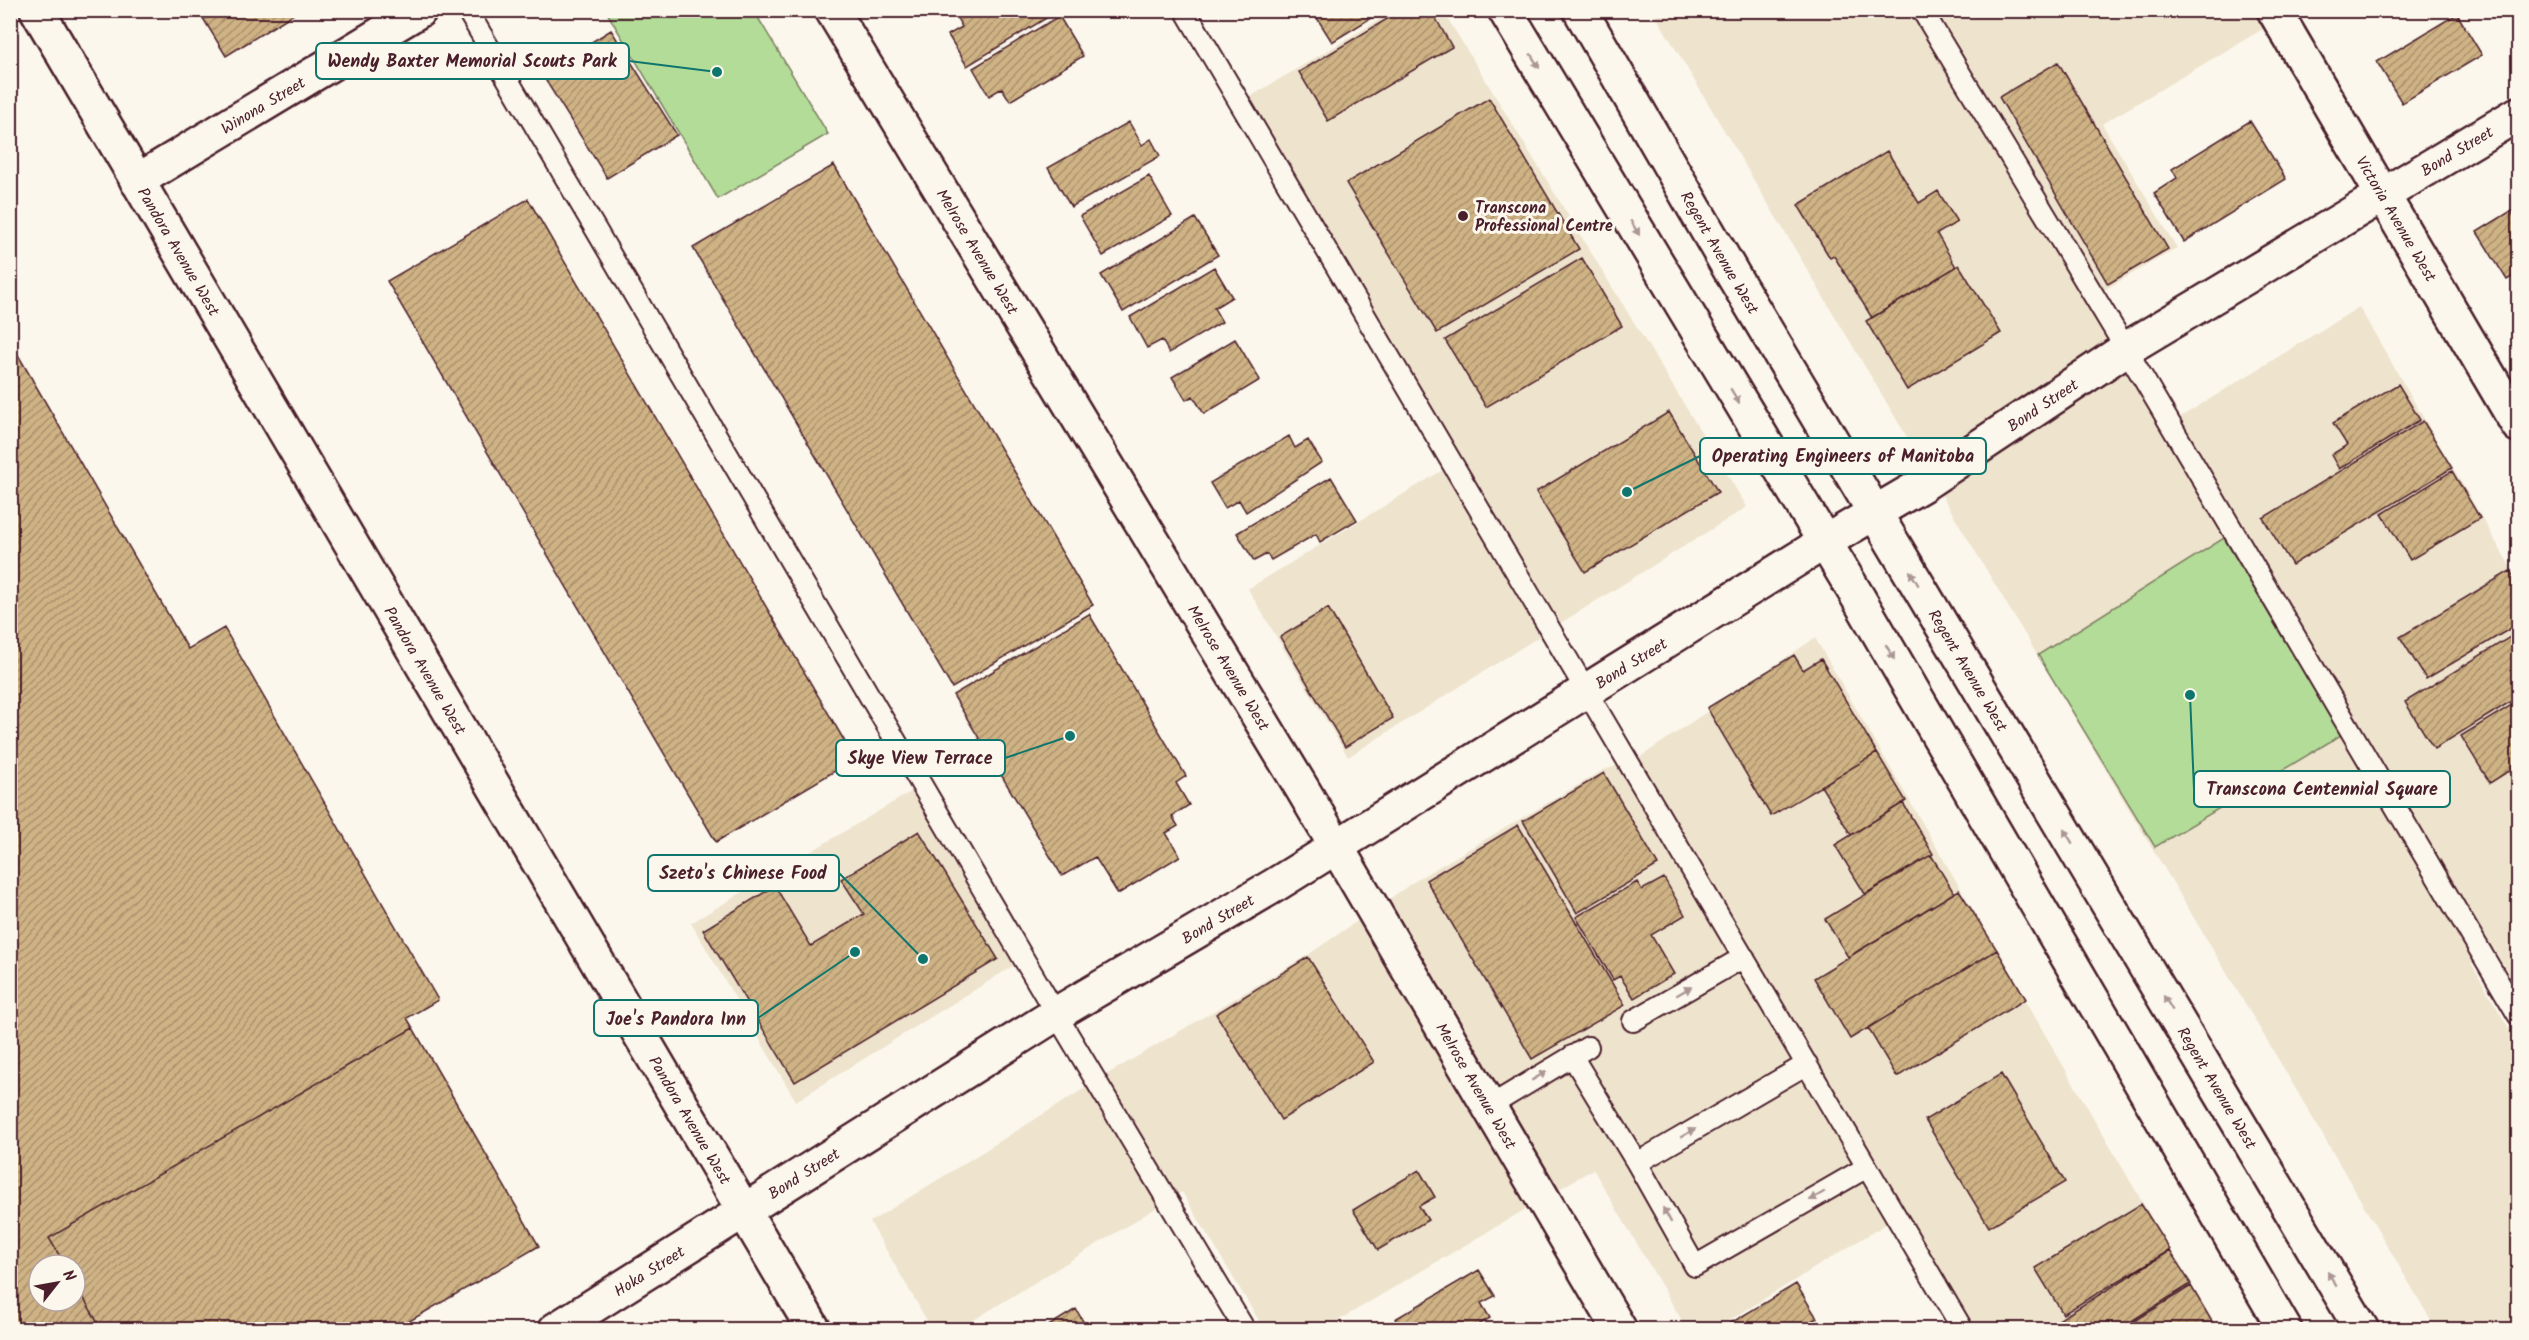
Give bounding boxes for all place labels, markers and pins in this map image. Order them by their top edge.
callout: Wendy Baxter Memorial Scouts Park [316,43,629,79]
place label: Transcona Professional Centre [1475,196,1613,239]
marker: Transcona Professional Centre [1456,209,1470,223]
callout: Operating Engineers of Manitoba [1700,438,1986,474]
callout: Skye View Terrace [836,740,1005,776]
callout: Transcona Centennial Square [2194,771,2450,807]
callout: Szeto's Chinese Food [648,855,839,891]
callout: Joe's Pandora Inn [594,1000,758,1036]

